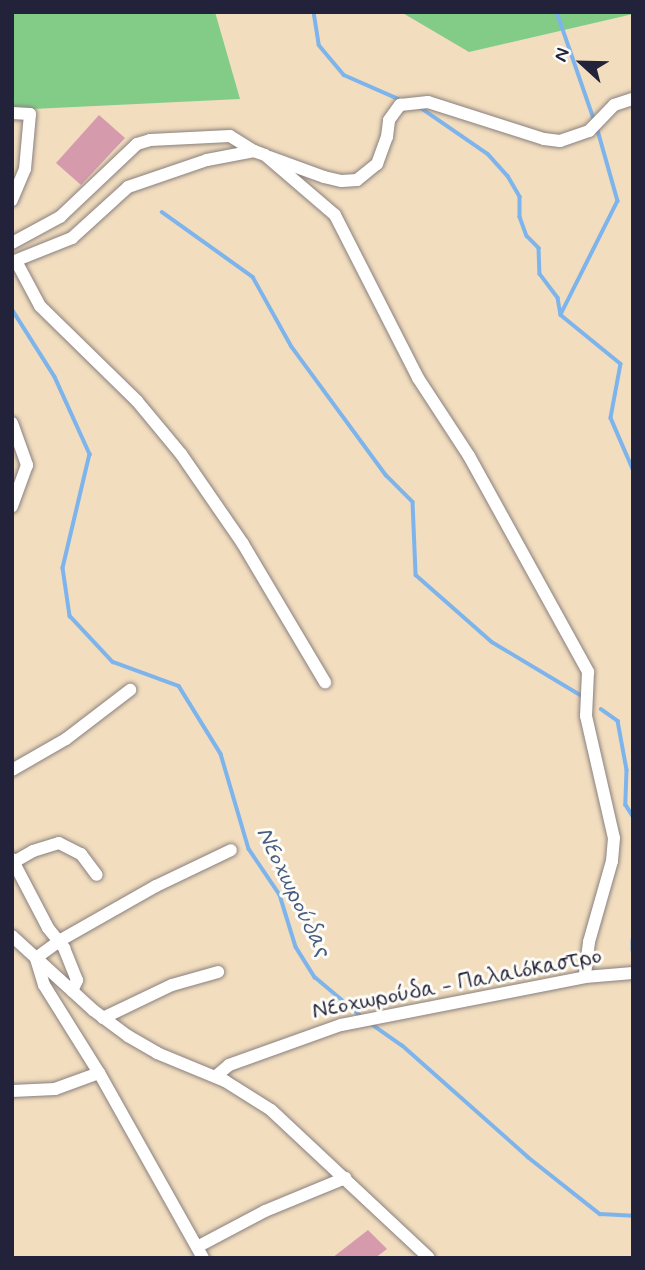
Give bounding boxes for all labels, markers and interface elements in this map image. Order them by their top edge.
north arrow [547,28,617,98]
text: N [548,44,576,65]
water label: Νεοχωρούδας [249,822,337,962]
street label: Νεοχωρούδα - Παλαιόκαστρο [310,942,604,1026]

